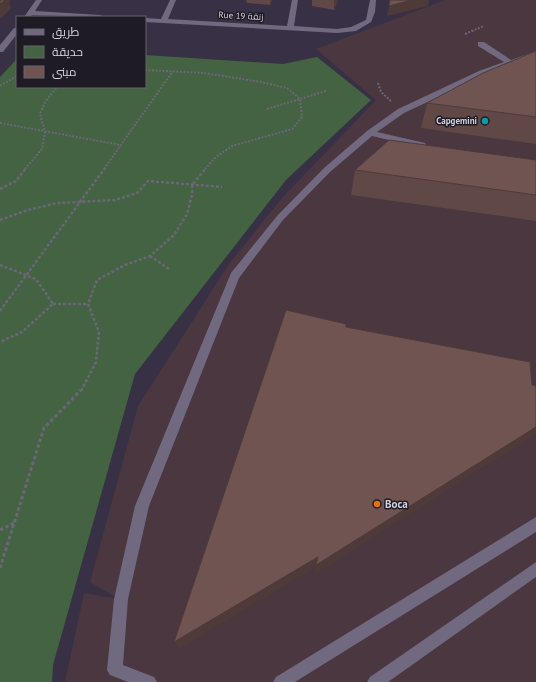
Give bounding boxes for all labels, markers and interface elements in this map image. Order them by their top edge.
street label: Rue 19 زنقة [218,9,264,22]
legend [16,16,146,88]
text: طريق [52,24,80,39]
text: حديقة [52,44,83,59]
text: مبنى [52,64,77,79]
place label: Capgemini [436,115,477,126]
marker: Capgemini [480,116,490,126]
place label: Boca [385,497,408,511]
marker: Boca [372,499,382,509]

